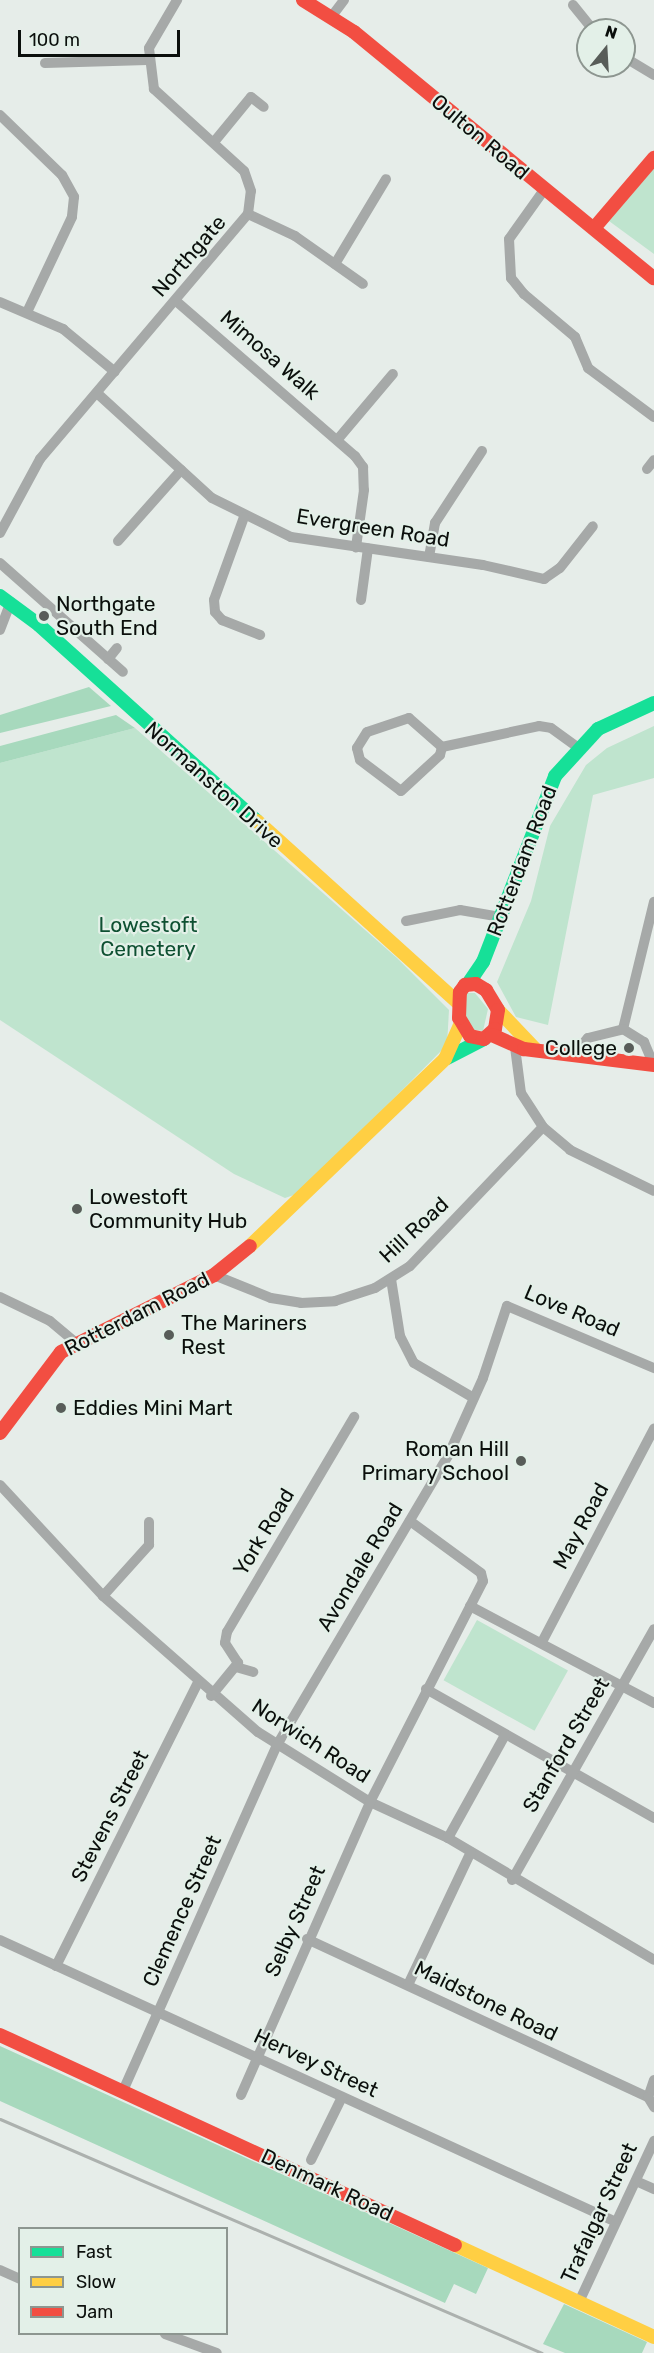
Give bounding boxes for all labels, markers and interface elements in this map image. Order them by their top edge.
scale bar [21,18,183,56]
north arrow [576,18,636,78]
text: N [603,21,620,43]
text: 100 m [29,29,80,51]
street label: Oulton Road [426,89,534,185]
street label: Northgate [147,210,231,302]
street label: Mimosa Walk [215,305,325,405]
street label: Evergreen Road [295,503,451,553]
place label: Northgate South End [56,591,158,641]
marker: Northgate South End [37,609,51,623]
street label: Normanston Drive [140,716,288,854]
street label: Rotterdam Road [482,782,562,940]
park label: Lowestoft Cemetery [99,912,197,962]
place label: College [545,1035,617,1061]
marker: College [622,1041,636,1055]
place label: Lowestoft Community Hub [89,1184,248,1234]
street label: Hill Road [374,1192,454,1268]
marker: Lowestoft Community Hub [70,1202,84,1216]
street label: Rotterdam Road [60,1267,214,1361]
street label: Love Road [521,1280,623,1342]
place label: The Mariners Rest [181,1310,307,1360]
marker: The Mariners Rest [162,1328,176,1342]
place label: Eddies Mini Mart [73,1395,232,1421]
marker: Eddies Mini Mart [54,1401,68,1415]
place label: Roman Hill Primary School [361,1436,509,1486]
marker: Roman Hill Primary School [514,1454,528,1468]
street label: May Road [548,1478,614,1574]
street label: York Road [228,1484,300,1580]
street label: Avondale Road [312,1498,408,1636]
street label: Stanford Street [517,1673,615,1817]
street label: Norwich Road [247,1693,375,1789]
street label: Stevens Street [66,1746,154,1886]
street label: Clemence Street [137,1831,227,1991]
street label: Selby Street [259,1861,331,1981]
street label: Maidstone Road [410,1955,562,2047]
street label: Hervey Street [250,2023,382,2103]
street label: Trafalgar Street [555,2139,643,2287]
street label: Denmark Road [257,2143,397,2227]
legend [18,2227,228,2335]
text: Fast [76,2241,112,2263]
text: Slow [76,2271,116,2293]
text: Jam [76,2301,113,2323]

